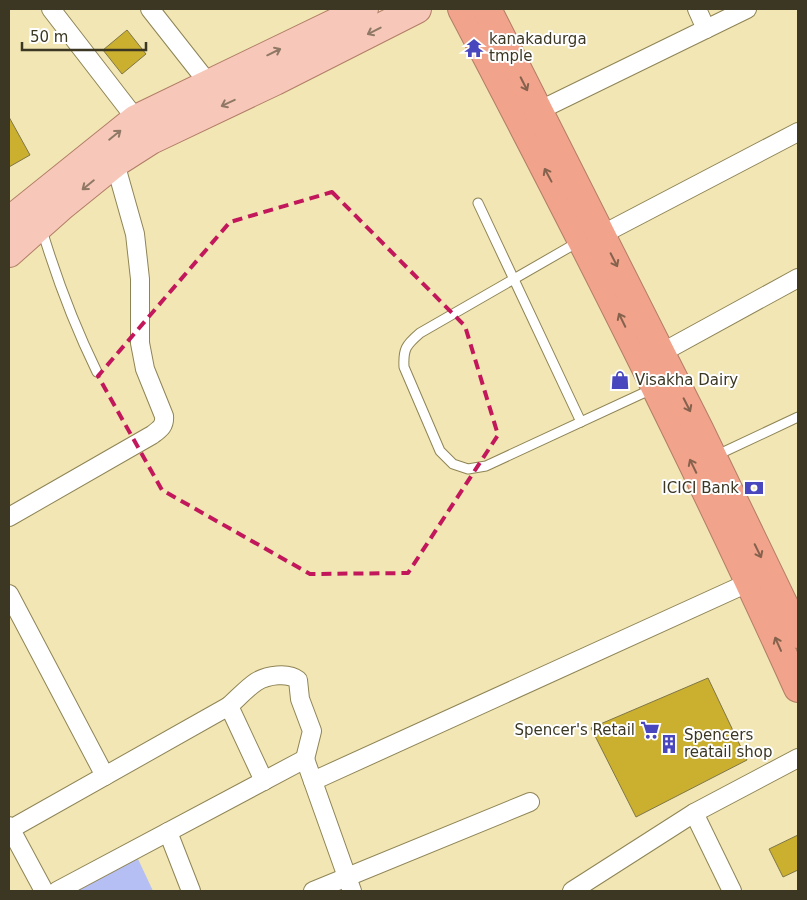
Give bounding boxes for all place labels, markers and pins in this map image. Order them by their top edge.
place label: kanakadurga tmple [489,30,587,65]
temple icon: kanakadurga tmple [463,37,485,59]
shop icon: Visakha Dairy [609,369,631,391]
place label: Visakha Dairy [635,371,738,389]
bank icon: ICICI Bank [743,477,765,499]
place label: ICICI Bank [662,479,739,497]
supermarket icon: Spencer's Retail [639,719,661,741]
place label: Spencer's Retail [514,721,635,739]
place label: Spencers reatail shop [684,726,772,761]
building icon: Spencers reatail shop [658,733,680,755]

